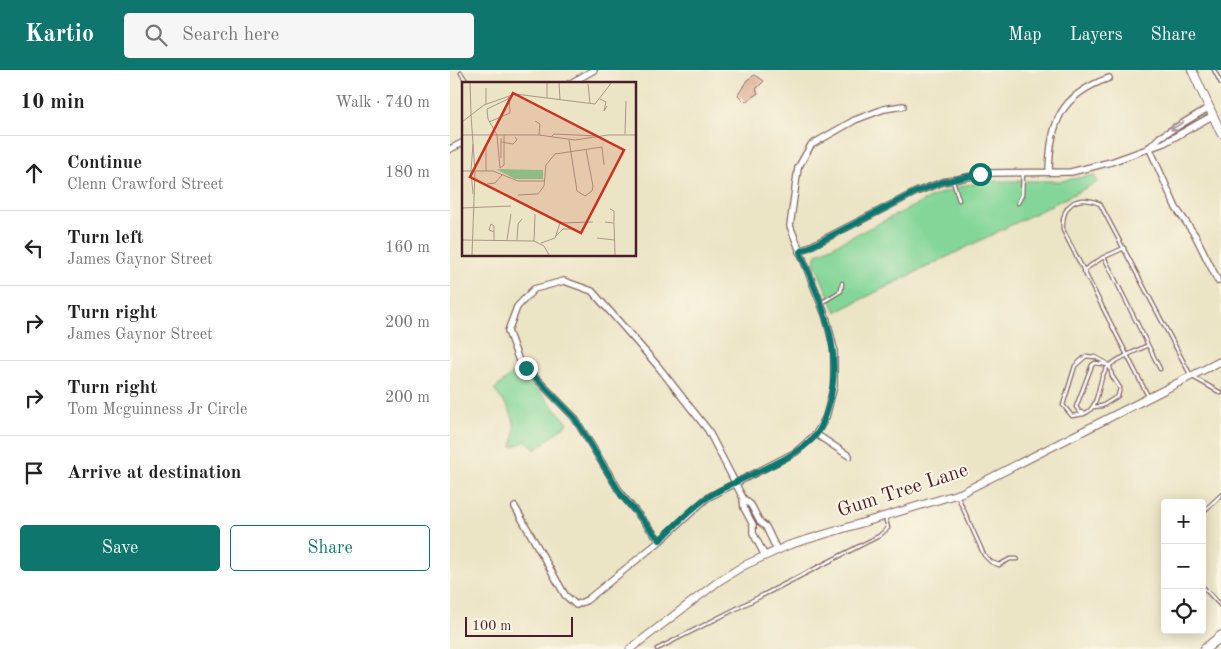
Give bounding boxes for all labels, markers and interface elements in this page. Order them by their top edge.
search box [124,13,474,58]
icon: search [142,21,170,49]
text: Kartio [25,23,94,47]
text: Search here [182,26,279,45]
text: Map [1008,26,1042,44]
text: Layers [1070,26,1122,44]
text: Share [1150,26,1196,44]
inset map [462,82,636,256]
text: 10 min [20,92,85,113]
text: Walk · 740 m [335,95,430,111]
one-way arrow [1171,121,1185,131]
text: Continue [67,154,142,173]
icon: ahead [20,159,48,187]
route start [969,163,992,186]
text: 180 m [385,165,430,181]
text: Clenn Crawford Street [67,177,223,193]
text: Turn left [67,229,144,248]
icon: left [20,234,48,262]
text: 160 m [385,240,430,256]
text: James Gaynor Street [67,252,213,268]
text: Turn right [67,304,157,323]
icon: right [20,309,48,337]
text: 200 m [385,315,430,331]
text: James Gaynor Street [67,327,213,343]
route end [515,357,538,380]
text: Turn right [67,379,157,398]
icon: right [20,384,48,412]
text: 200 m [385,390,430,406]
text: Tom Mcguinness Jr Circle [67,402,247,418]
icon: arrive [20,459,48,487]
street label: Gum Tree Lane [835,460,971,522]
text: Arrive at destination [67,464,241,483]
map controls [1161,499,1206,634]
button: + [1161,499,1206,544]
button: Save [20,525,220,571]
button: Share [230,525,430,571]
button: − [1161,544,1206,589]
button: locate [1161,589,1206,634]
scale bar [465,614,572,637]
text: 100 m [472,619,511,633]

